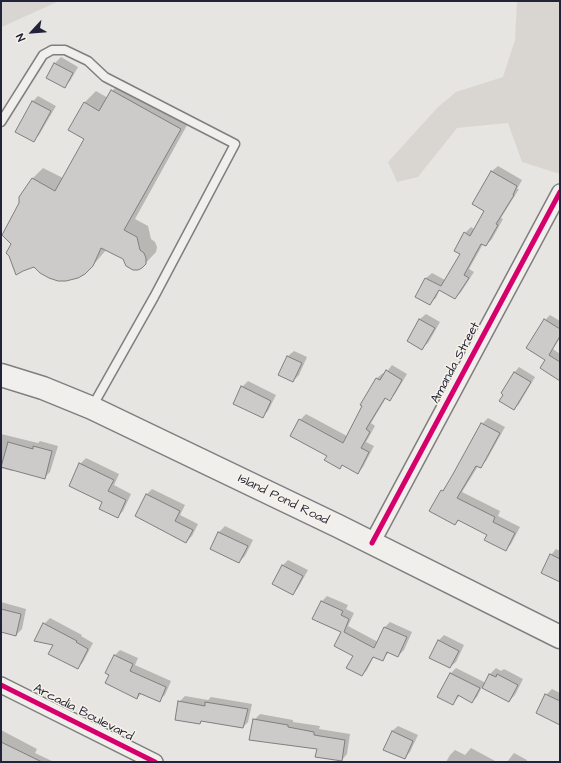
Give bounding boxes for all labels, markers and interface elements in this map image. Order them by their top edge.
north arrow [12,12,52,52]
text: N [13,31,29,44]
street label: Amanda Street [428,320,484,406]
street label: Island Pond Road [235,471,331,529]
street label: Arcadia Boulevard [30,681,136,745]

